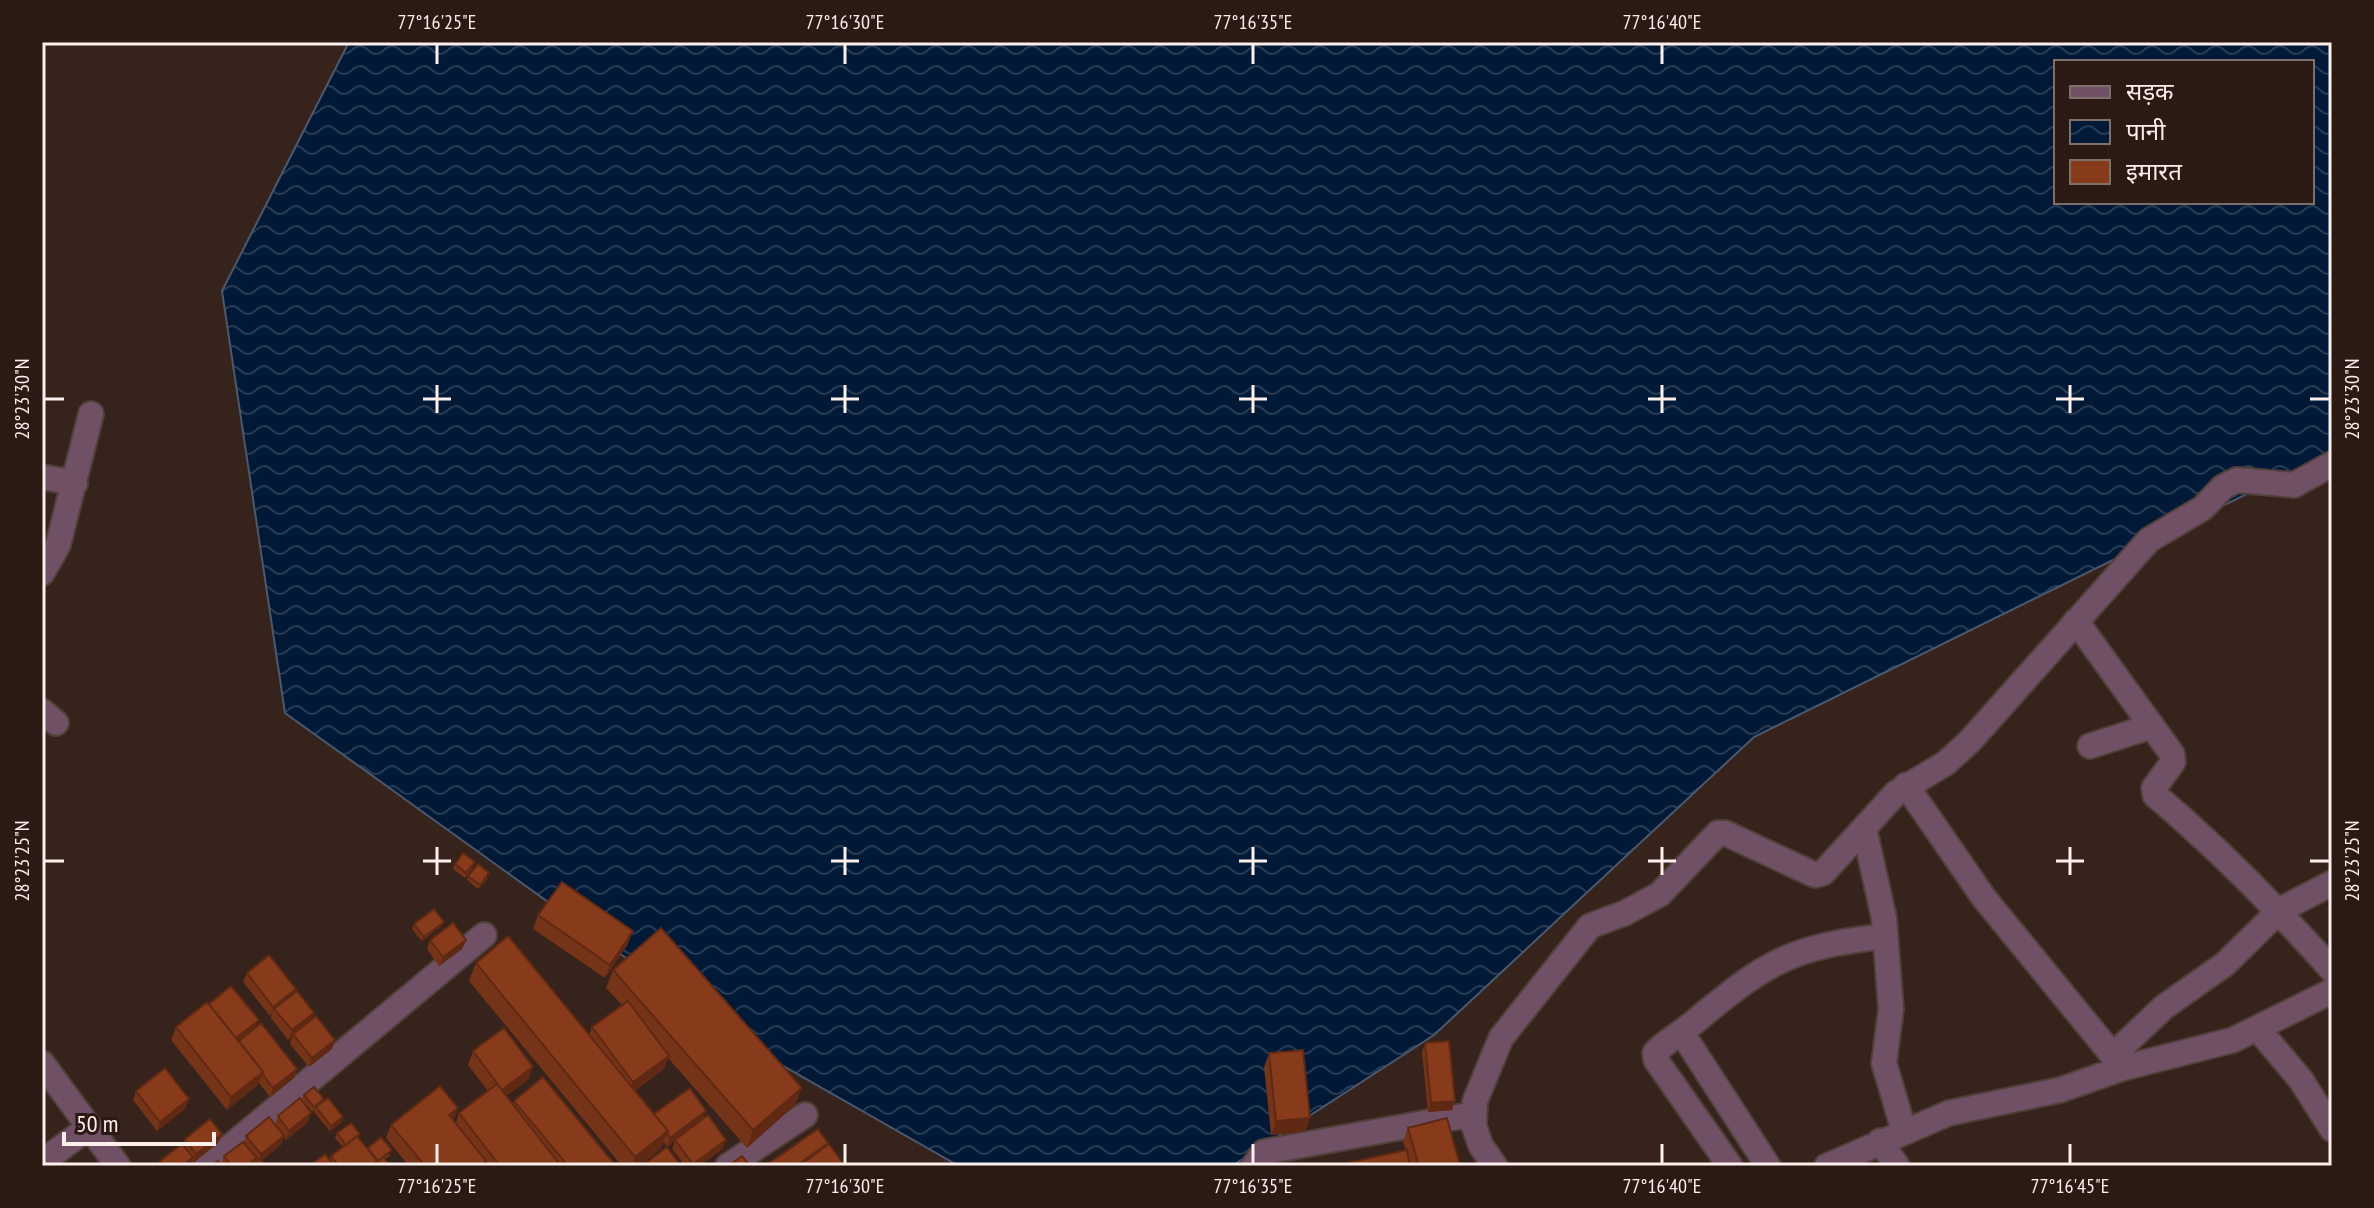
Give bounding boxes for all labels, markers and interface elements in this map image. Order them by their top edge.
text: 77°16'25"E [398,9,476,35]
text: 77°16'30"E [806,9,884,35]
text: 77°16'35"E [1214,9,1292,35]
text: 77°16'40"E [1623,9,1701,35]
legend [2054,60,2314,204]
text: सड़क [2126,76,2174,107]
text: पानी [2126,116,2166,147]
text: इमारत [2126,156,2183,187]
text: 28°23'30"N [9,359,35,439]
text: 28°23'30"N [2339,359,2365,439]
text: 28°23'25"N [9,821,35,901]
text: 28°23'25"N [2339,821,2365,901]
scale bar [64,1096,214,1146]
text: 50 m [76,1108,118,1139]
text: 77°16'25"E [398,1173,476,1199]
text: 77°16'30"E [806,1173,884,1199]
text: 77°16'35"E [1214,1173,1292,1199]
text: 77°16'40"E [1623,1173,1701,1199]
text: 77°16'45"E [2031,1173,2109,1199]

